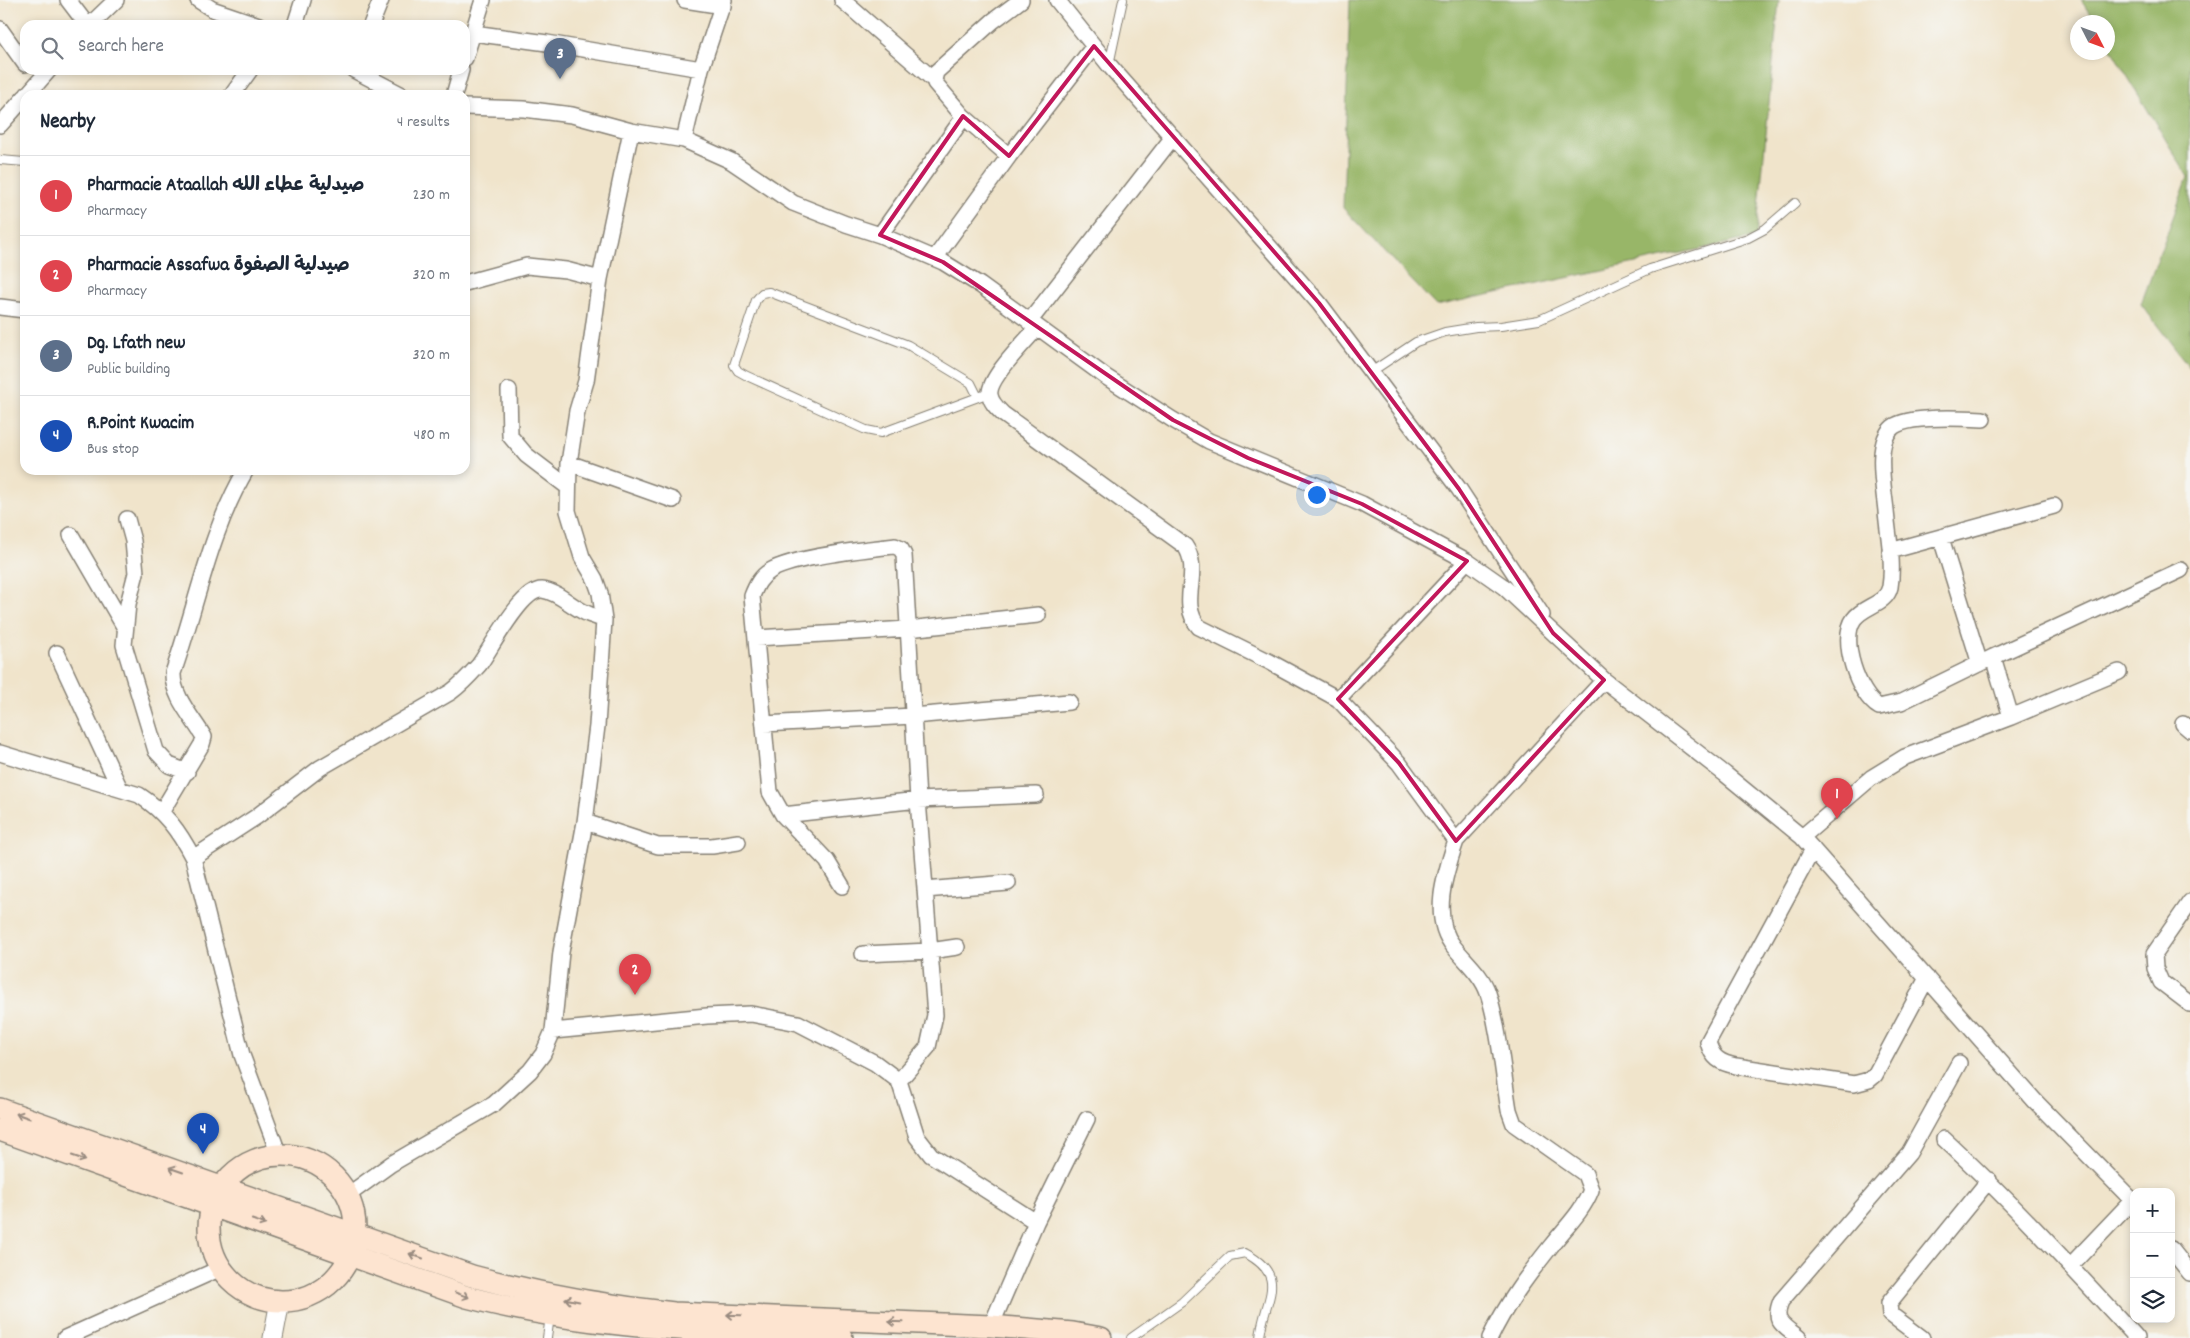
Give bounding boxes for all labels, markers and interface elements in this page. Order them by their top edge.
north arrow [2070,15,2115,60]
search box [20,20,470,75]
icon: search [38,34,66,62]
text: Search here [78,34,164,61]
pin: 3 [544,38,576,79]
text: Nearby [40,108,95,138]
text: 4 results [397,111,450,134]
text: Pharmacie Ataallah صيدلية عطاء الله [87,173,364,200]
text: 1 [54,184,58,207]
text: 230 m [413,184,450,207]
text: Pharmacy [87,200,146,223]
text: Pharmacie Assafwa صيدلية الصفوة [87,253,350,280]
text: 2 [53,264,60,287]
text: 320 m [413,264,450,287]
text: Pharmacy [87,280,146,303]
text: Dg. Lfath new [87,331,185,358]
text: 3 [52,344,60,367]
text: 320 m [413,344,450,367]
text: Public building [87,358,170,381]
text: R.Point Kwacim [87,411,194,438]
text: 4 [53,424,59,447]
text: 480 m [414,424,450,447]
text: Bus stop [87,438,139,461]
your location [1304,482,1330,508]
pin: 1 [1821,778,1853,819]
pin: 2 [619,954,651,995]
one-way arrow [15,1111,31,1121]
pin: 4 [187,1113,219,1154]
one-way arrow [71,1154,86,1163]
one-way arrow [169,1165,184,1174]
map controls [2130,1188,2175,1323]
button: + [2130,1188,2175,1233]
one-way arrow [250,1218,266,1227]
button: − [2130,1233,2175,1278]
one-way arrow [409,1251,424,1260]
button: layers [2130,1278,2175,1323]
one-way arrow [453,1291,469,1300]
one-way arrow [564,1294,580,1304]
one-way arrow [726,1311,742,1320]
one-way arrow [888,1318,904,1327]

